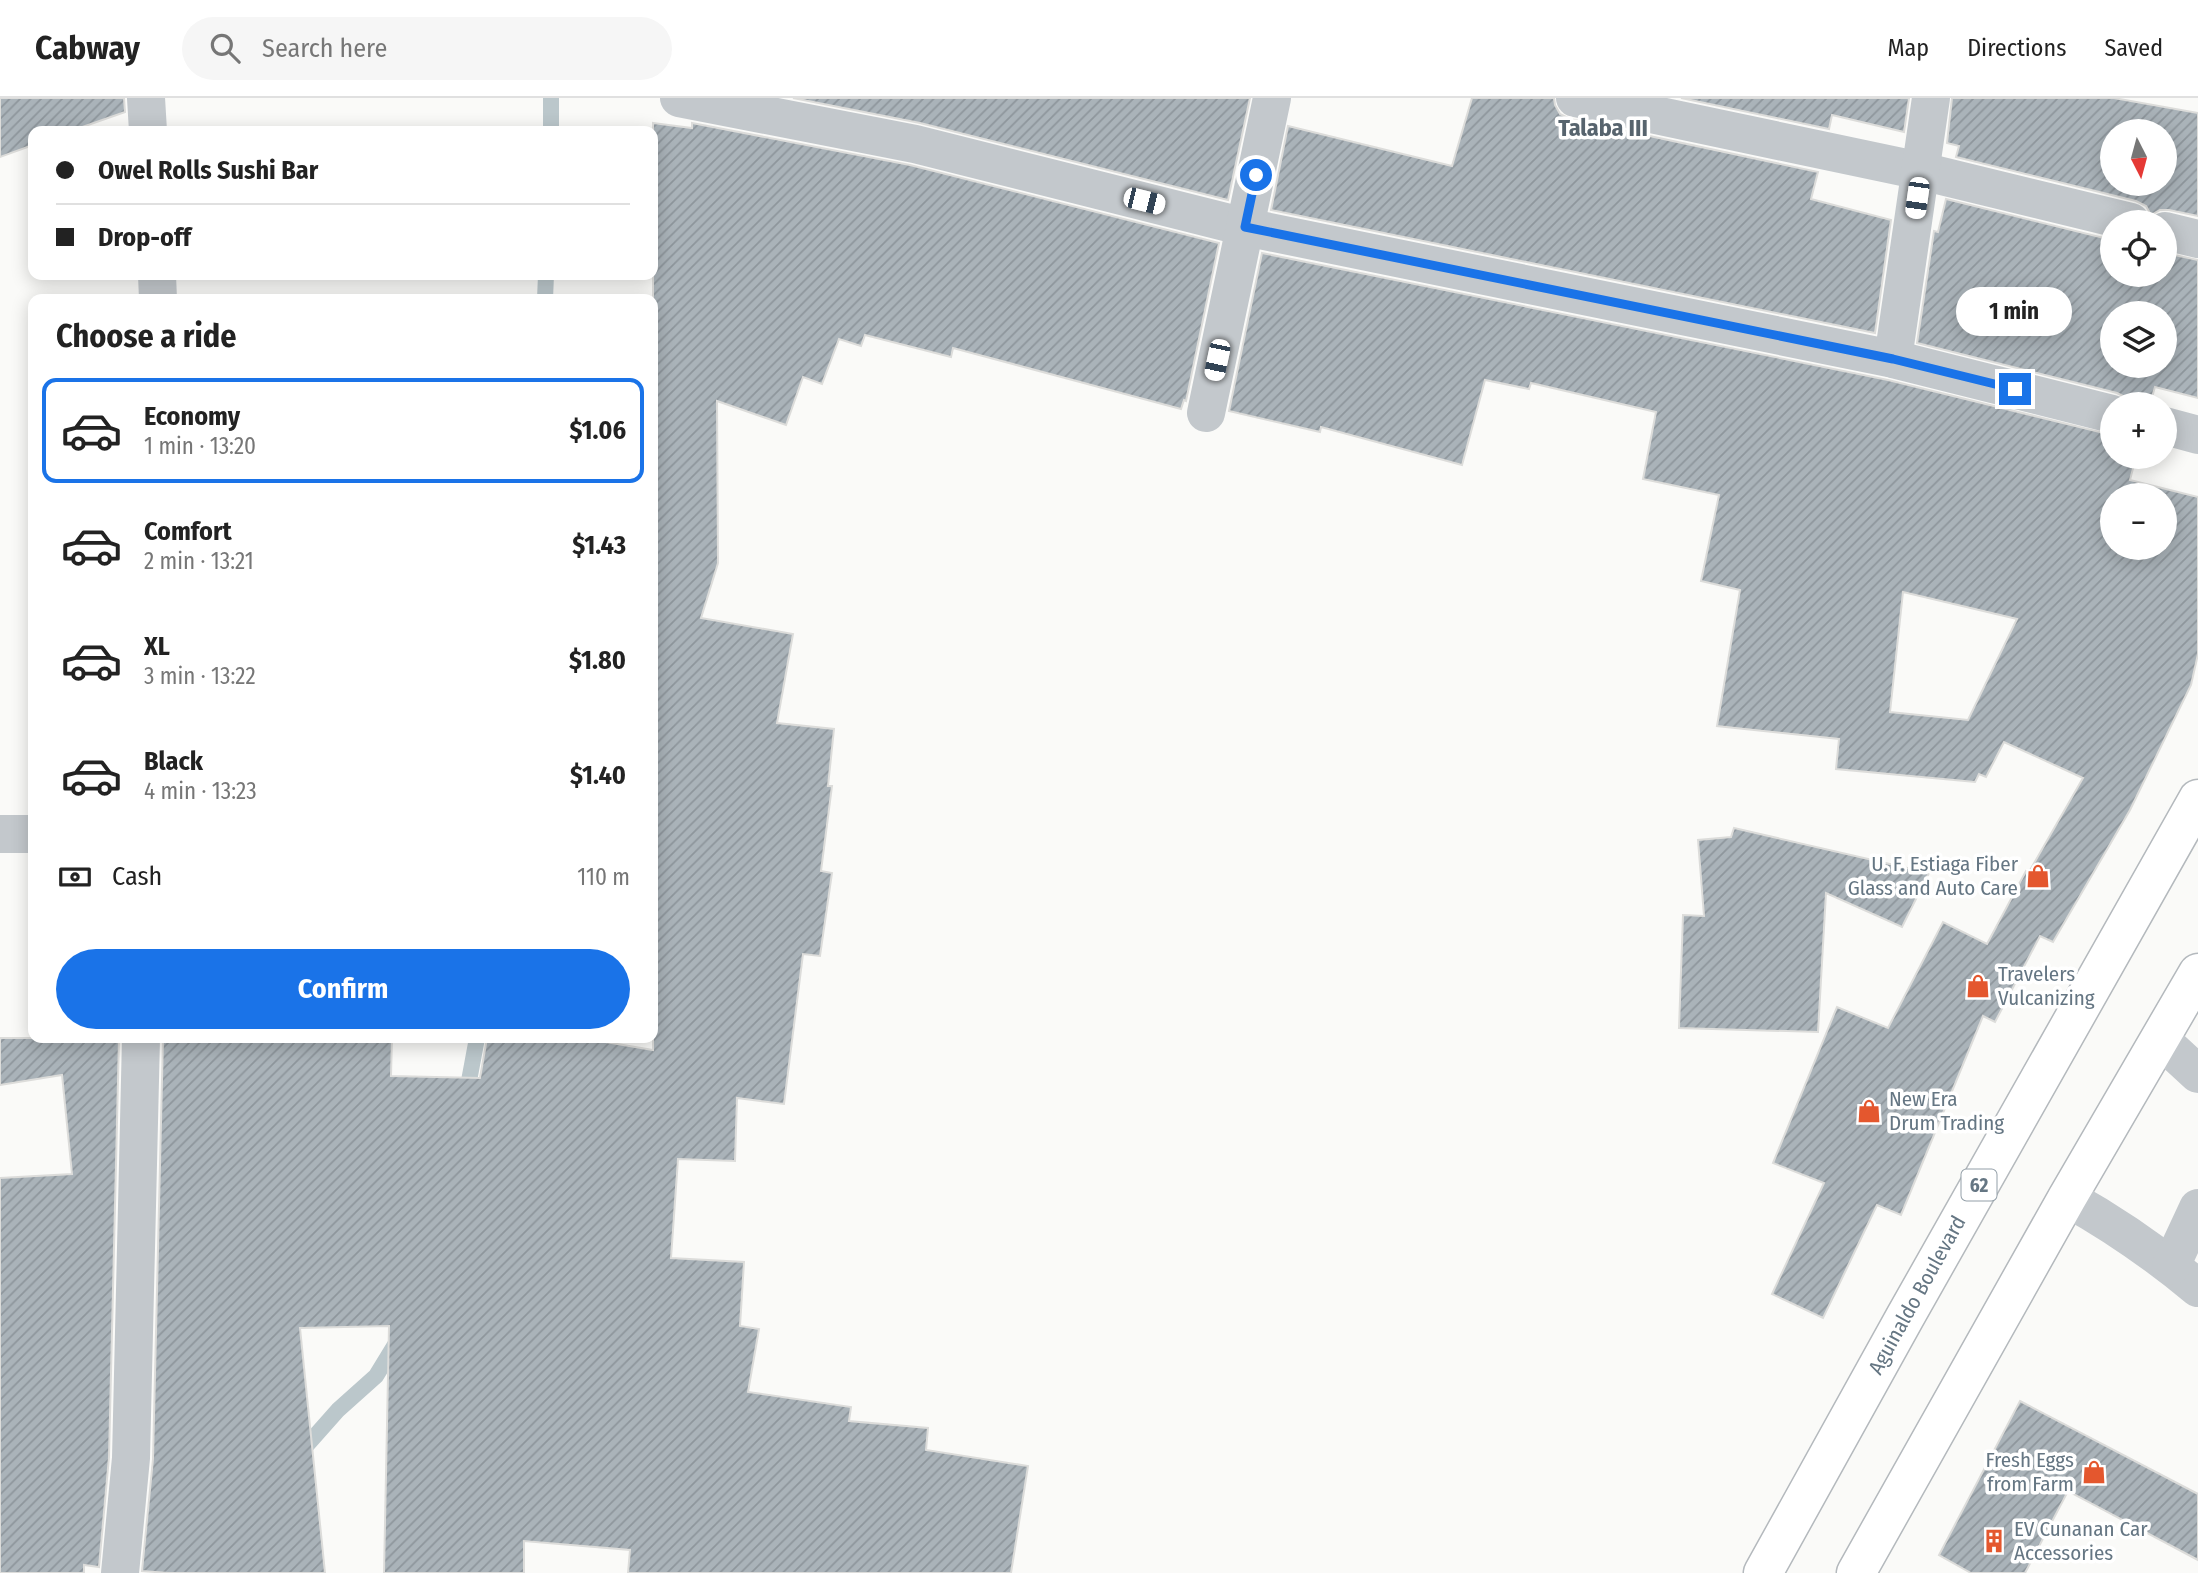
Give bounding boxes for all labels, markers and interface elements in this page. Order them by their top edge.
search box [182,17,672,80]
text: Cabway [35,28,140,68]
icon: search [206,29,244,67]
text: Search here [262,33,387,64]
text: Map [1888,34,1929,62]
text: Directions [1967,34,2066,62]
text: Saved [2104,34,2163,62]
district label: Talaba III [1558,114,1648,142]
north arrow [2100,119,2177,196]
map controls [2100,119,2177,560]
text: Owel Rolls Sushi Bar [98,155,318,186]
route start [1240,159,1272,191]
car [1904,176,1931,220]
car [1122,186,1167,216]
button: locate [2100,210,2177,287]
text: Drop-off [98,222,191,253]
callout: 1 min [1957,288,2073,336]
text: 1 min [1989,297,2039,325]
button: layers [2100,301,2177,378]
text: Choose a ride [56,317,237,355]
car [1203,337,1232,383]
route end [1999,373,2031,405]
button: + [2100,392,2177,469]
icon: car [60,399,123,462]
text: Economy [144,401,240,432]
text: $1.06 [570,415,626,446]
text: 1 min · 13:20 [144,432,256,460]
button: − [2100,483,2177,560]
icon: car [60,514,123,577]
text: Comfort [144,516,232,547]
text: $1.43 [572,530,626,561]
text: 2 min · 13:21 [144,547,254,575]
icon: car [60,629,123,692]
text: XL [144,631,170,662]
text: $1.80 [569,645,626,676]
text: 3 min · 13:22 [144,662,256,690]
icon: car [60,744,123,807]
text: Black [144,746,203,777]
text: $1.40 [570,760,626,791]
text: 4 min · 13:23 [144,777,257,805]
place label: U. F. Estiaga Fiber Glass and Auto Care [1848,851,2019,901]
icon: cash [56,858,94,896]
text: Cash [112,861,162,892]
shop icon: U. F. Estiaga Fiber Glass and Auto Care [2024,862,2052,890]
text: 110 m [577,863,630,891]
button: Confirm [56,949,630,1029]
place label: Travelers Vulcanizing [1998,961,2095,1011]
shop icon: Travelers Vulcanizing [1964,972,1992,1000]
place label: New Era Drum Trading [1889,1086,2004,1136]
shop icon: New Era Drum Trading [1855,1097,1883,1125]
road number: 62 [1962,1170,1996,1200]
street label: Aguinaldo Boulevard [1863,1211,1971,1379]
place label: Fresh Eggs from Farm [1985,1447,2074,1497]
shop icon: Fresh Eggs from Farm [2080,1458,2108,1486]
place label: EV Cunanan Car Accessories [2014,1516,2148,1566]
building icon: EV Cunanan Car Accessories [1980,1527,2008,1555]

